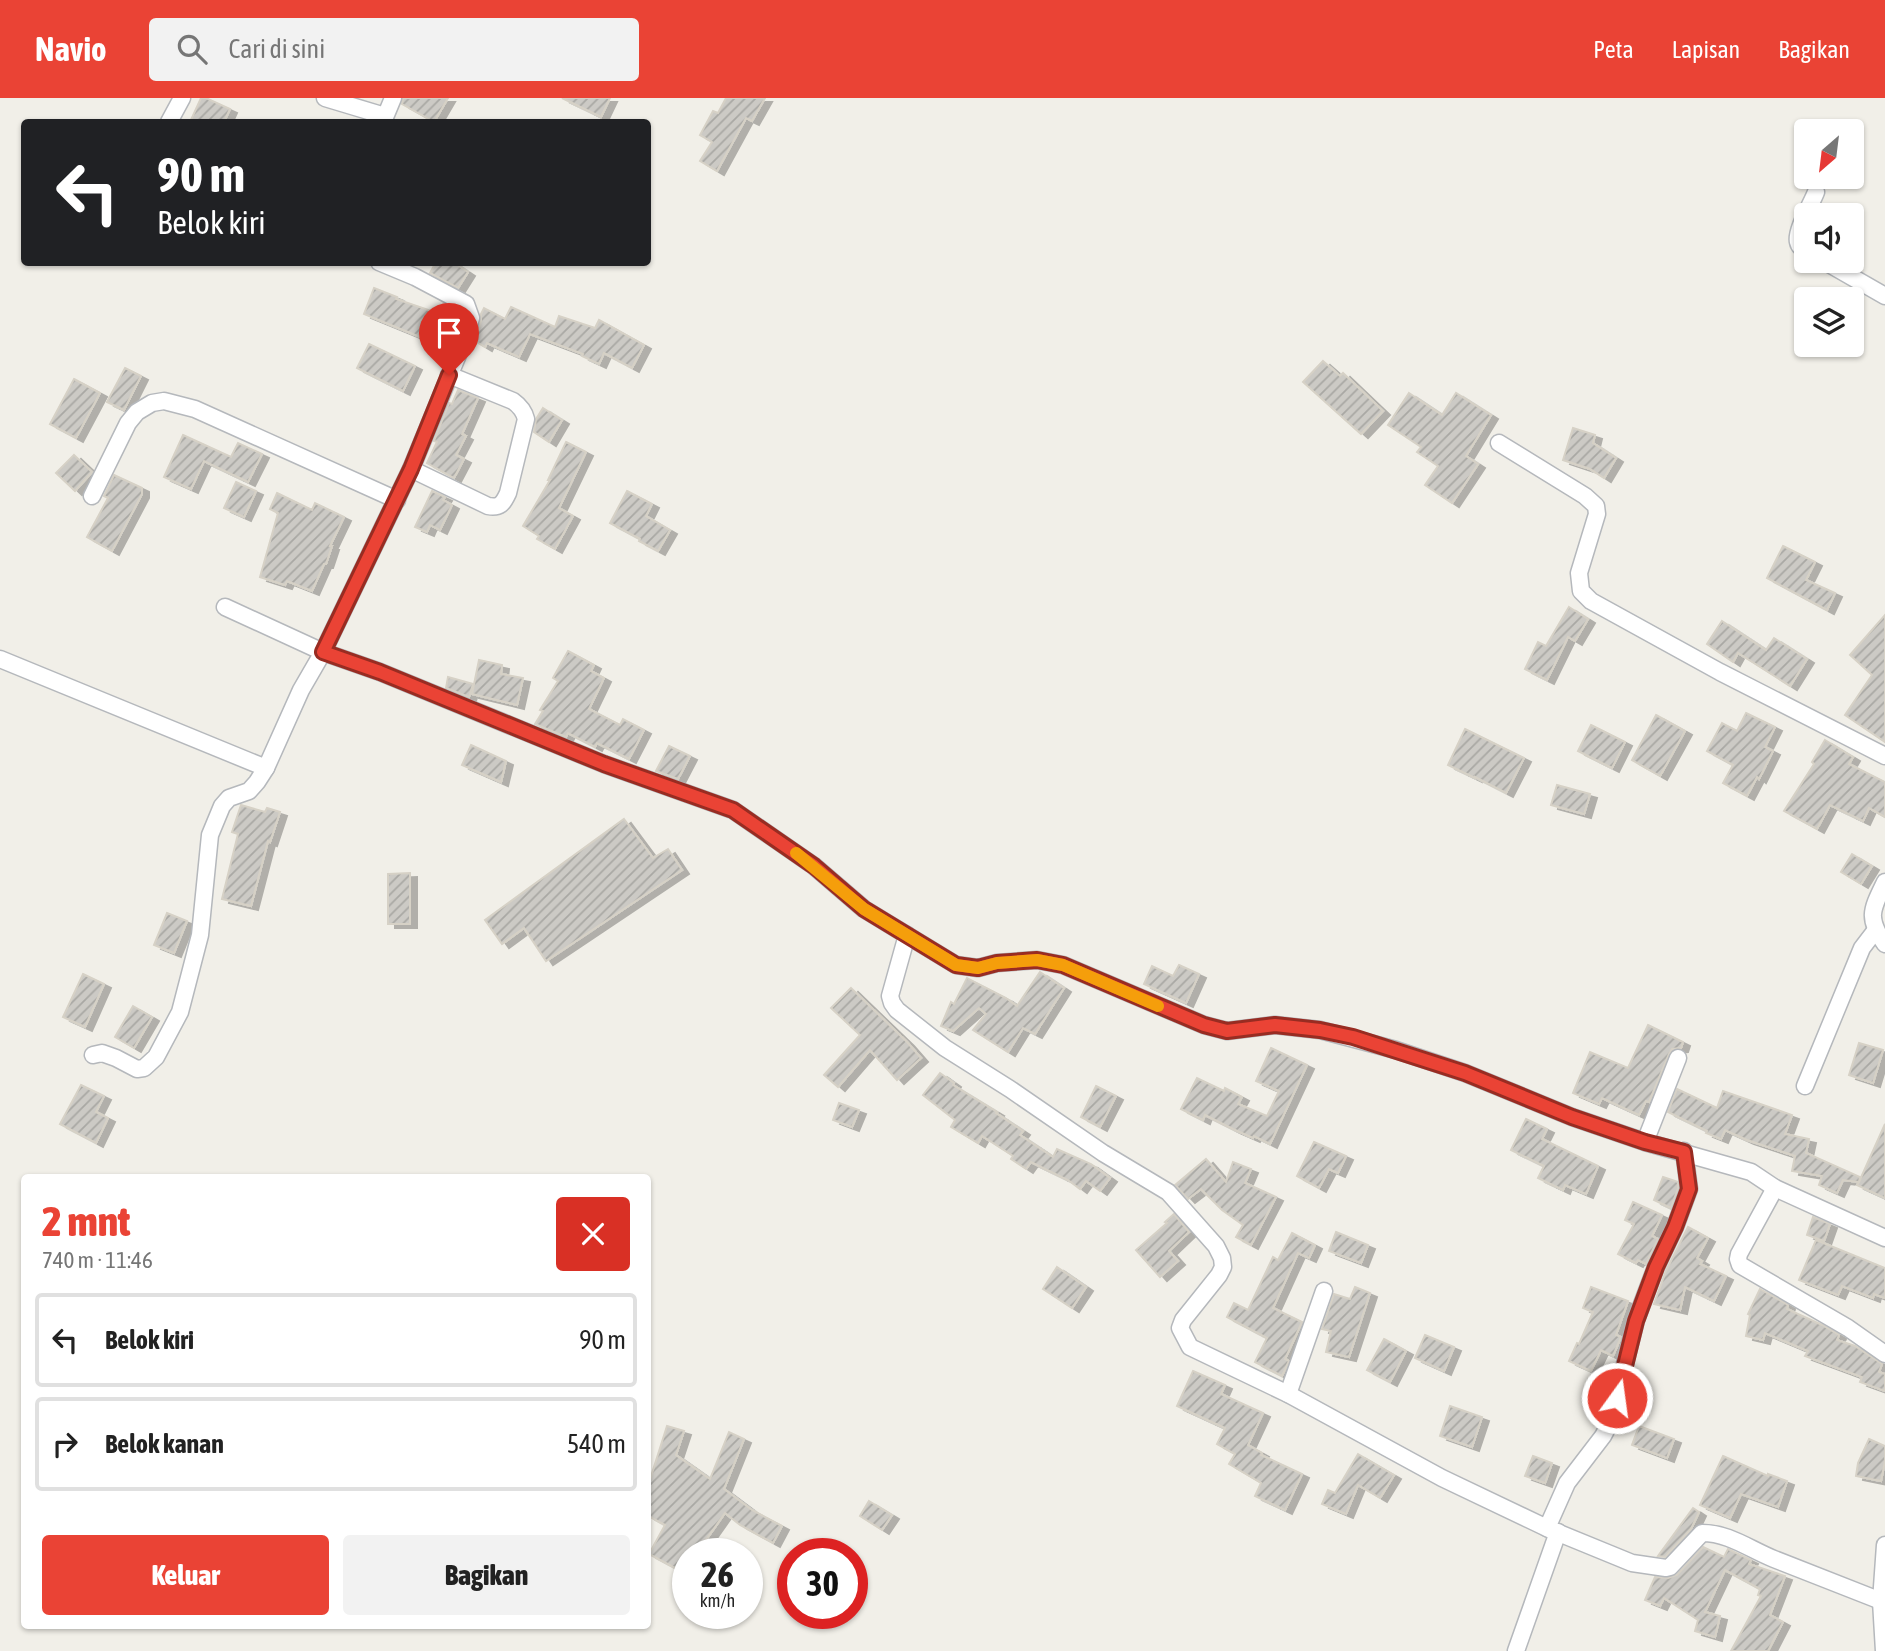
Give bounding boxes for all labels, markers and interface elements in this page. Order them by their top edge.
search box [149,18,639,81]
text: Navio [35,30,107,68]
icon: search [173,30,211,68]
text: Cari di sini [229,34,325,64]
text: Peta [1593,36,1634,63]
text: Lapisan [1672,36,1740,63]
text: Bagikan [1778,36,1850,63]
north arrow [1794,119,1864,189]
map controls [1794,119,1864,357]
text: 90 m [157,146,245,202]
icon: left [42,147,133,238]
button: sound [1794,203,1864,273]
text: Belok kiri [157,204,266,241]
button: layers [1794,287,1864,357]
pin [419,303,479,375]
icon: arrive [430,314,468,352]
text: 2 mnt [42,1197,130,1245]
button: close [556,1197,630,1271]
text: 740 m · 11:46 [42,1247,153,1273]
icon: left [46,1321,84,1359]
text: Belok kiri [105,1325,194,1355]
text: 90 m [579,1325,626,1355]
position arrow [1580,1361,1654,1435]
icon: right [46,1425,84,1463]
text: Belok kanan [105,1429,224,1459]
text: 540 m [567,1429,626,1459]
button: Keluar [42,1535,329,1615]
button: Bagikan [343,1535,630,1615]
speed limit sign: 30 [777,1538,868,1629]
text: 26 [701,1554,734,1594]
text: km/h [700,1590,735,1611]

